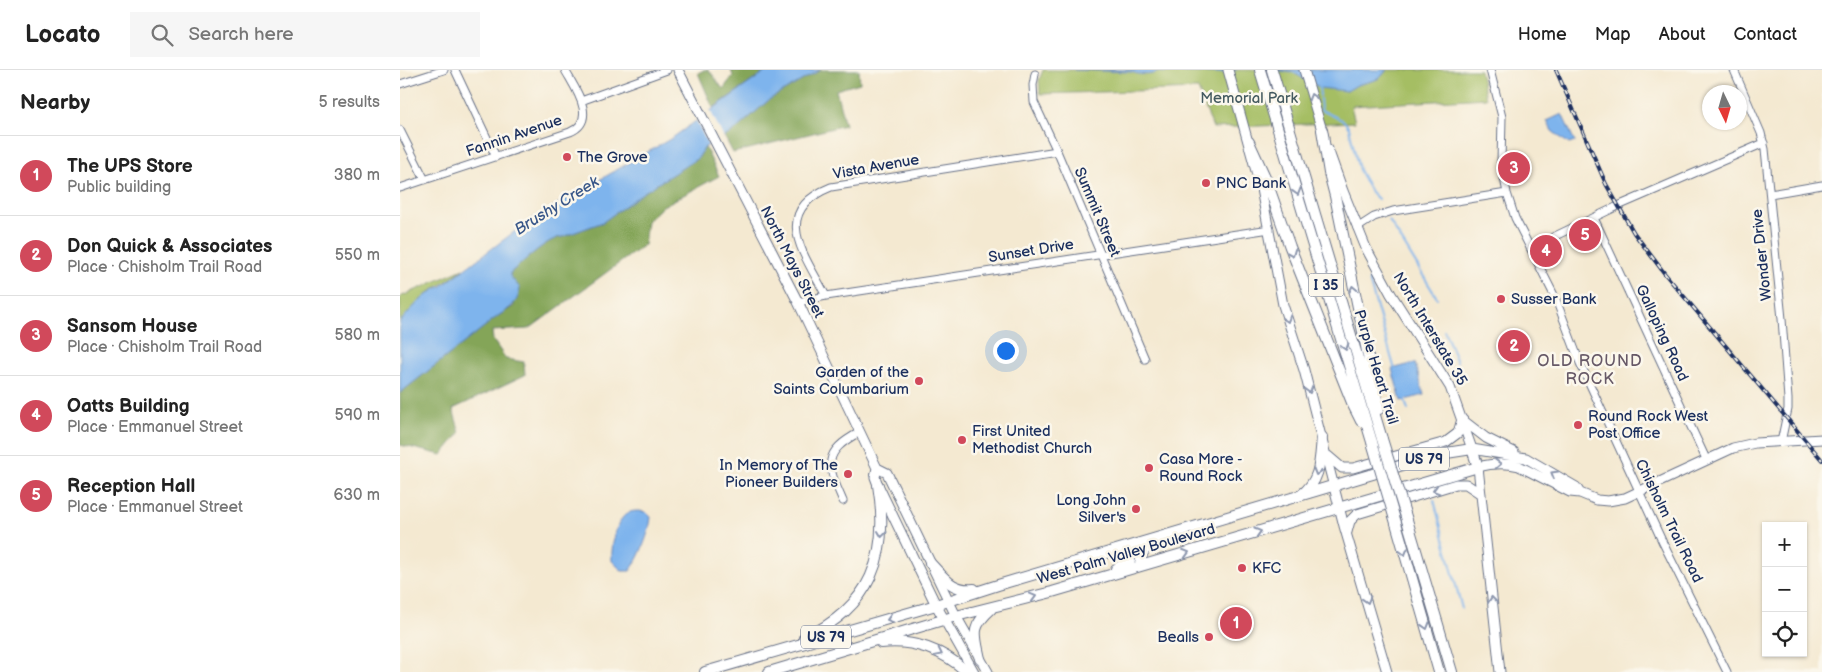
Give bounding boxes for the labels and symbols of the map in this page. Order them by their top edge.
north arrow [1702,85,1747,130]
park label: Memorial Park [1200,89,1298,108]
one-way arrow [1308,94,1318,102]
street label: Fannin Avenue [464,111,565,161]
place label: The Grove [577,148,648,167]
pin: 3 [1498,149,1530,187]
street label: Vista Avenue [831,150,921,184]
marker: The Grove [561,151,573,163]
street label: Summit Street [1070,164,1125,260]
water label: Brushy Creek [511,172,604,240]
place label: PNC Bank [1216,174,1287,193]
marker: PNC Bank [1200,177,1212,189]
one-way arrow [1292,187,1302,195]
street label: North Mays Street [756,203,829,321]
street label: Wonder Drive [1748,208,1776,302]
pin: 5 [1569,216,1601,254]
pin: 4 [1530,232,1562,270]
street label: Sunset Drive [987,235,1075,267]
one-way arrow [1286,248,1296,257]
street label: North Interstate 35 [1389,269,1471,389]
road number: I 35 [1308,274,1344,296]
street label: Galloping Road [1631,282,1693,384]
one-way arrow [1348,284,1359,293]
place label: Susser Bank [1511,290,1597,309]
marker: Susser Bank [1495,293,1507,305]
street label: Purple Heart Trail [1350,307,1402,427]
one-way arrow [1282,314,1292,323]
pin: 2 [1498,327,1530,365]
your location [993,338,1019,364]
one-way arrow [1339,342,1349,351]
district label: OLD ROUND ROCK [1537,352,1643,389]
place label: Garden of the Saints Columbarium [773,363,909,399]
marker: Garden of the Saints Columbarium [913,375,925,387]
one-way arrow [1303,386,1314,395]
place label: Round Rock West Post Office [1588,407,1709,443]
marker: Round Rock West Post Office [1572,419,1584,431]
place label: First United Methodist Church [972,422,1092,458]
marker: First United Methodist Church [956,434,968,446]
road number: US 79 [1399,448,1449,470]
place label: Casa More - Round Rock [1159,450,1243,486]
place label: In Memory of The Pioneer Builders [720,456,839,492]
street label: Chisholm Trail Road [1631,456,1707,586]
one-way arrow [1494,458,1502,469]
marker: Casa More - Round Rock [1143,462,1155,474]
one-way arrow [1312,467,1322,476]
marker: In Memory of The Pioneer Builders [842,468,854,480]
one-way arrow [1551,470,1560,480]
one-way arrow [1432,485,1440,495]
place label: Long John Silver's [1056,491,1127,527]
marker: Long John Silver's [1130,503,1142,515]
street label: West Palm Valley Boulevard [1035,519,1217,589]
one-way arrow [1254,527,1262,537]
one-way arrow [877,530,888,538]
one-way arrow [1398,547,1409,556]
one-way arrow [1181,548,1190,558]
place label: KFC [1252,559,1282,578]
marker: KFC [1236,562,1248,574]
one-way arrow [1028,592,1037,602]
one-way arrow [1362,596,1372,604]
one-way arrow [1486,596,1497,604]
pin: 1 [1220,604,1252,642]
one-way arrow [886,613,894,623]
one-way arrow [1420,621,1430,630]
road number: US 79 [801,626,851,648]
place label: Bealls [1157,628,1200,647]
marker: Bealls [1203,631,1215,643]
one-way arrow [934,646,943,657]

